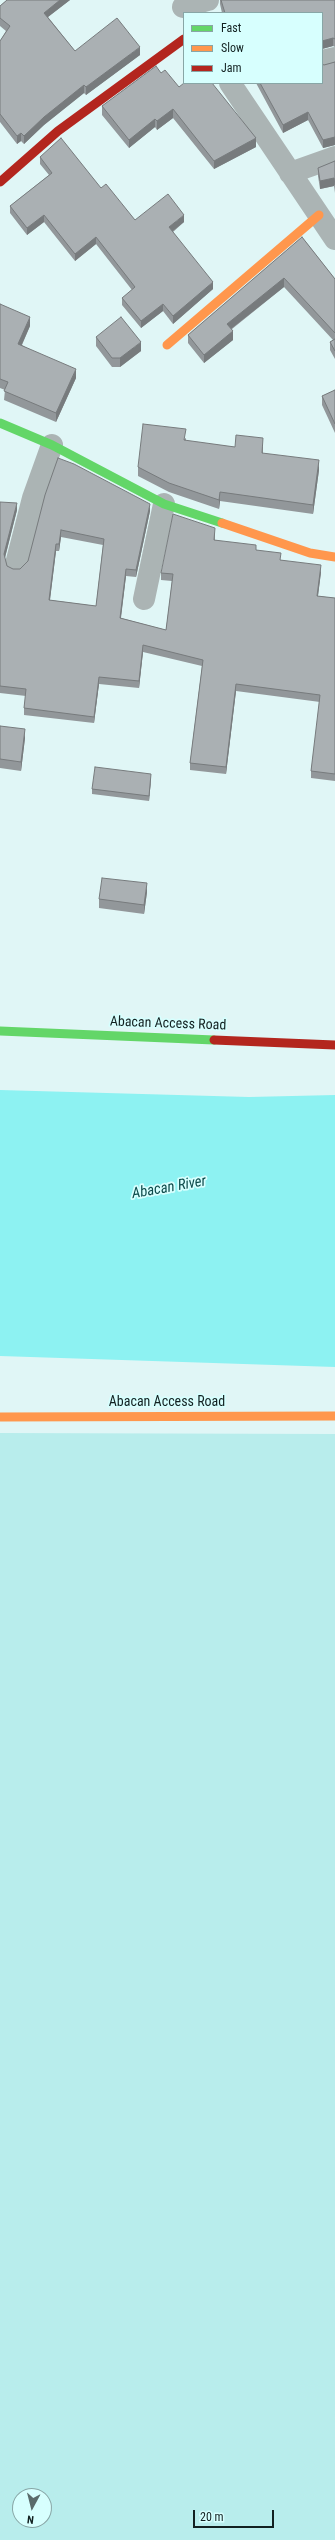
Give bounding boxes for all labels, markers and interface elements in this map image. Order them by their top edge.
legend [183,12,323,84]
text: Fast [221,21,241,35]
text: Slow [221,41,244,55]
text: Jam [221,61,242,75]
street label: Abacan Access Road [109,1014,227,1034]
water label: Abacan River [130,1173,208,1203]
street label: Abacan Access Road [109,1394,225,1410]
north arrow [12,2488,52,2528]
scale bar [195,2502,276,2528]
text: 20 m [200,2510,224,2524]
text: N [26,2513,35,2526]

